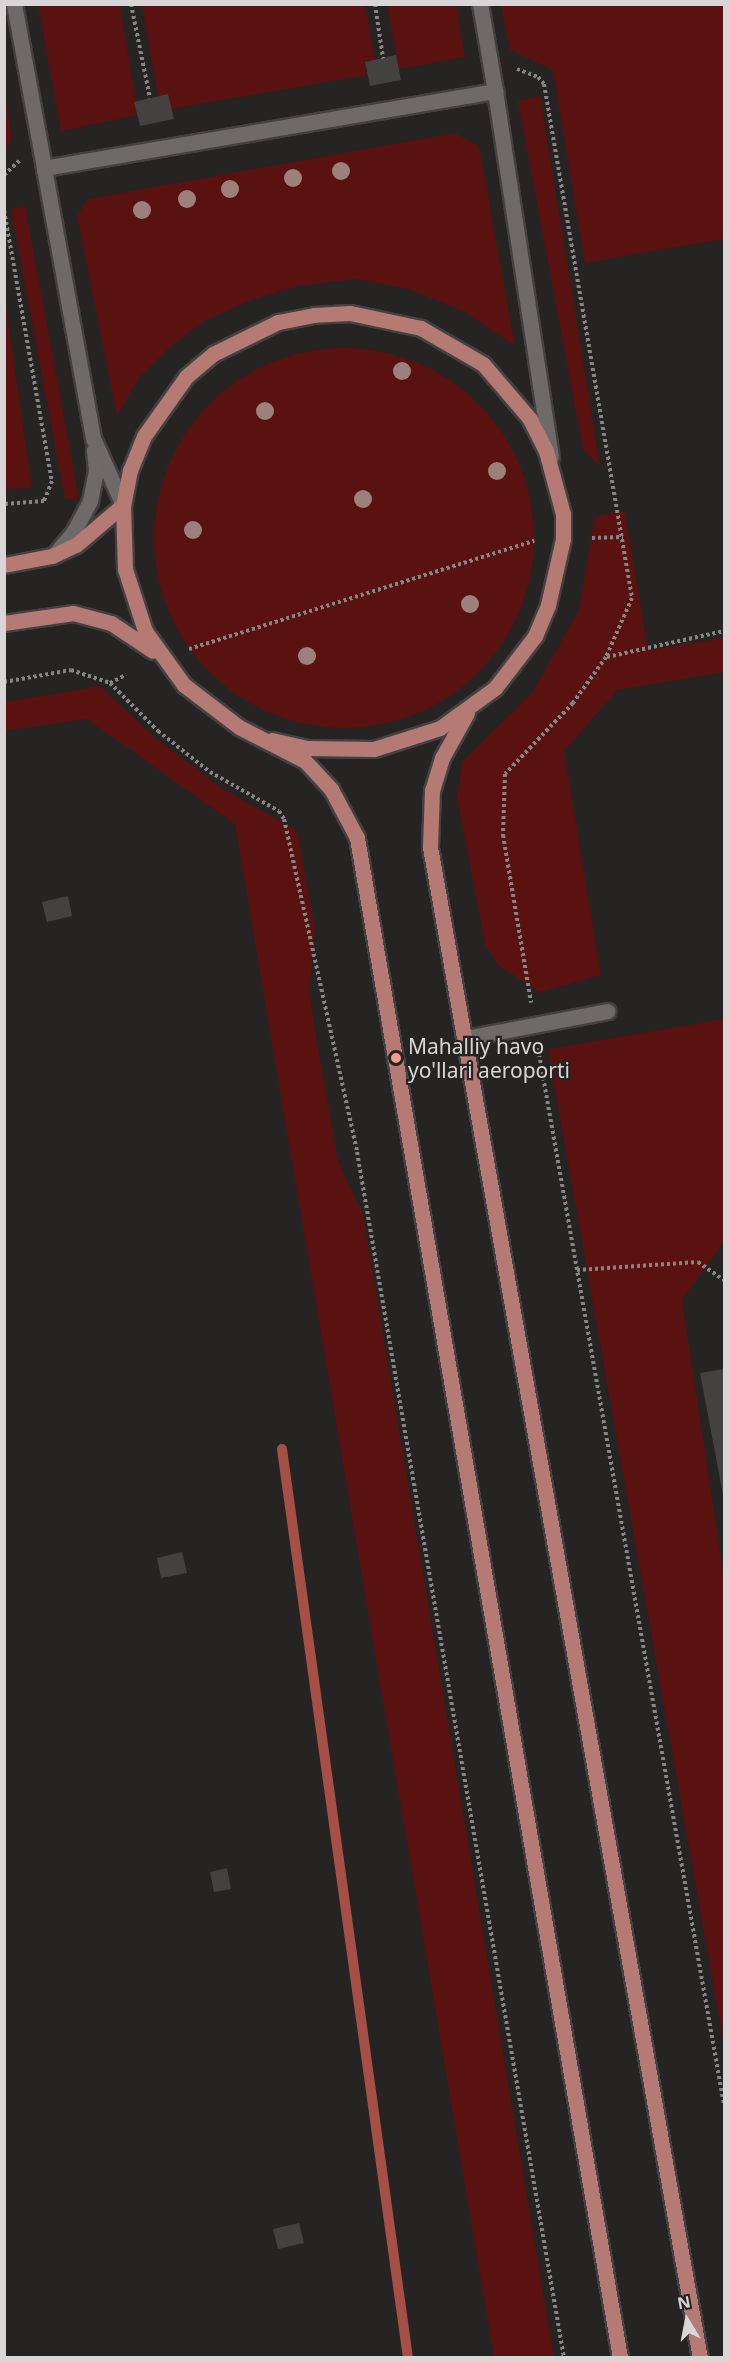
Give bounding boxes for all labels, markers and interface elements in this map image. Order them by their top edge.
place label: Mahalliy havo yo'llari aeroporti [408,1033,570,1083]
marker: Mahalliy havo yo'llari aeroporti [389,1051,403,1065]
north arrow [657,2290,717,2350]
text: N [676,2290,692,2314]

